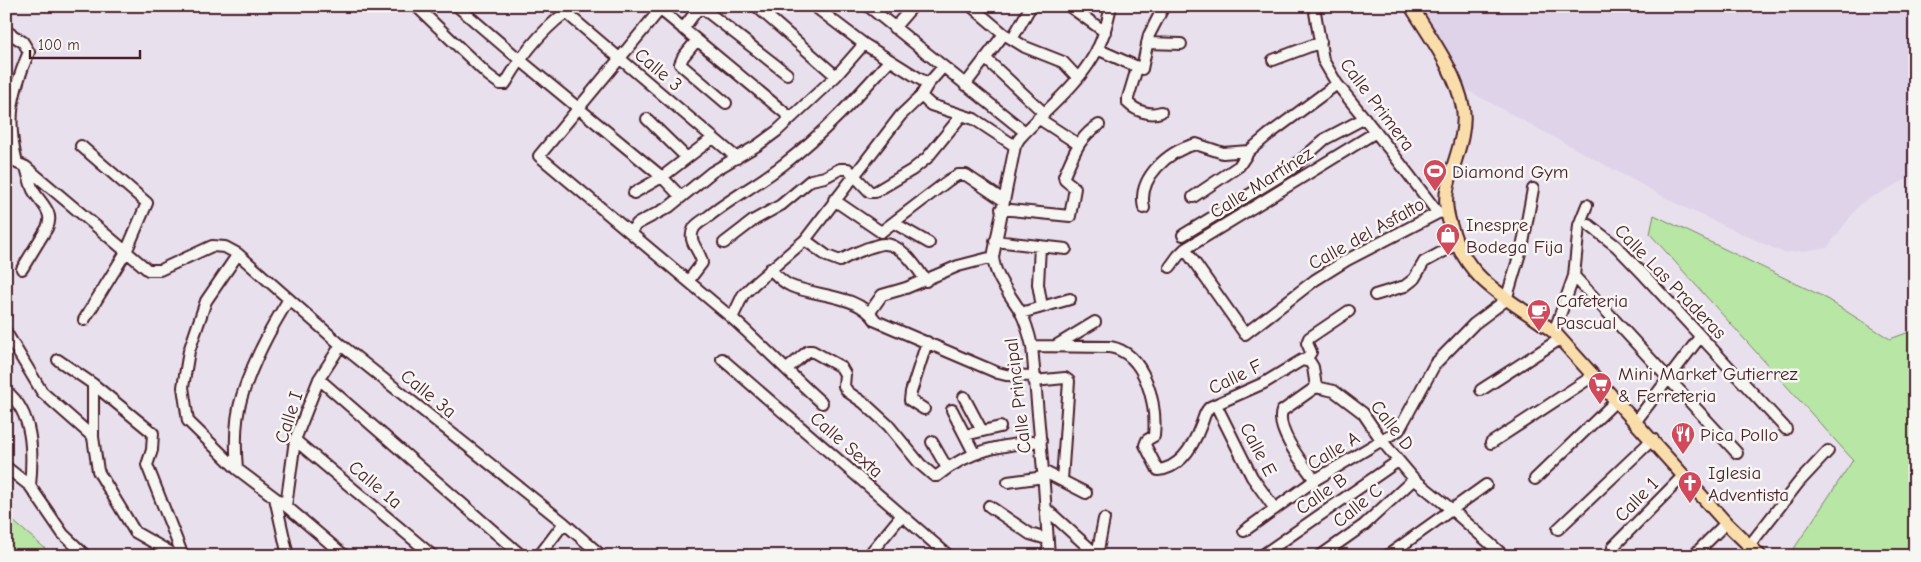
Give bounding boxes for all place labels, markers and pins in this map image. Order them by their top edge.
sports icon: Diamond Gym [1422,158,1448,192]
place label: Diamond Gym [1452,161,1569,183]
place label: Inespre Bodega Fija [1466,214,1563,258]
shop icon: Inespre Bodega Fija [1435,222,1461,256]
place label: Cafeteria Pascual [1556,290,1628,334]
cafe icon: Cafeteria Pascual [1526,298,1552,332]
place label: Mini Market Gutierrez & Ferreteria [1618,363,1798,407]
supermarket icon: Mini Market Gutierrez & Ferreteria [1587,371,1613,405]
restaurant icon: Pica Pollo [1670,421,1696,455]
place label: Pica Pollo [1700,424,1779,446]
place label: Iglesia Adventista [1708,462,1789,506]
church icon: Iglesia Adventista [1677,470,1703,504]

